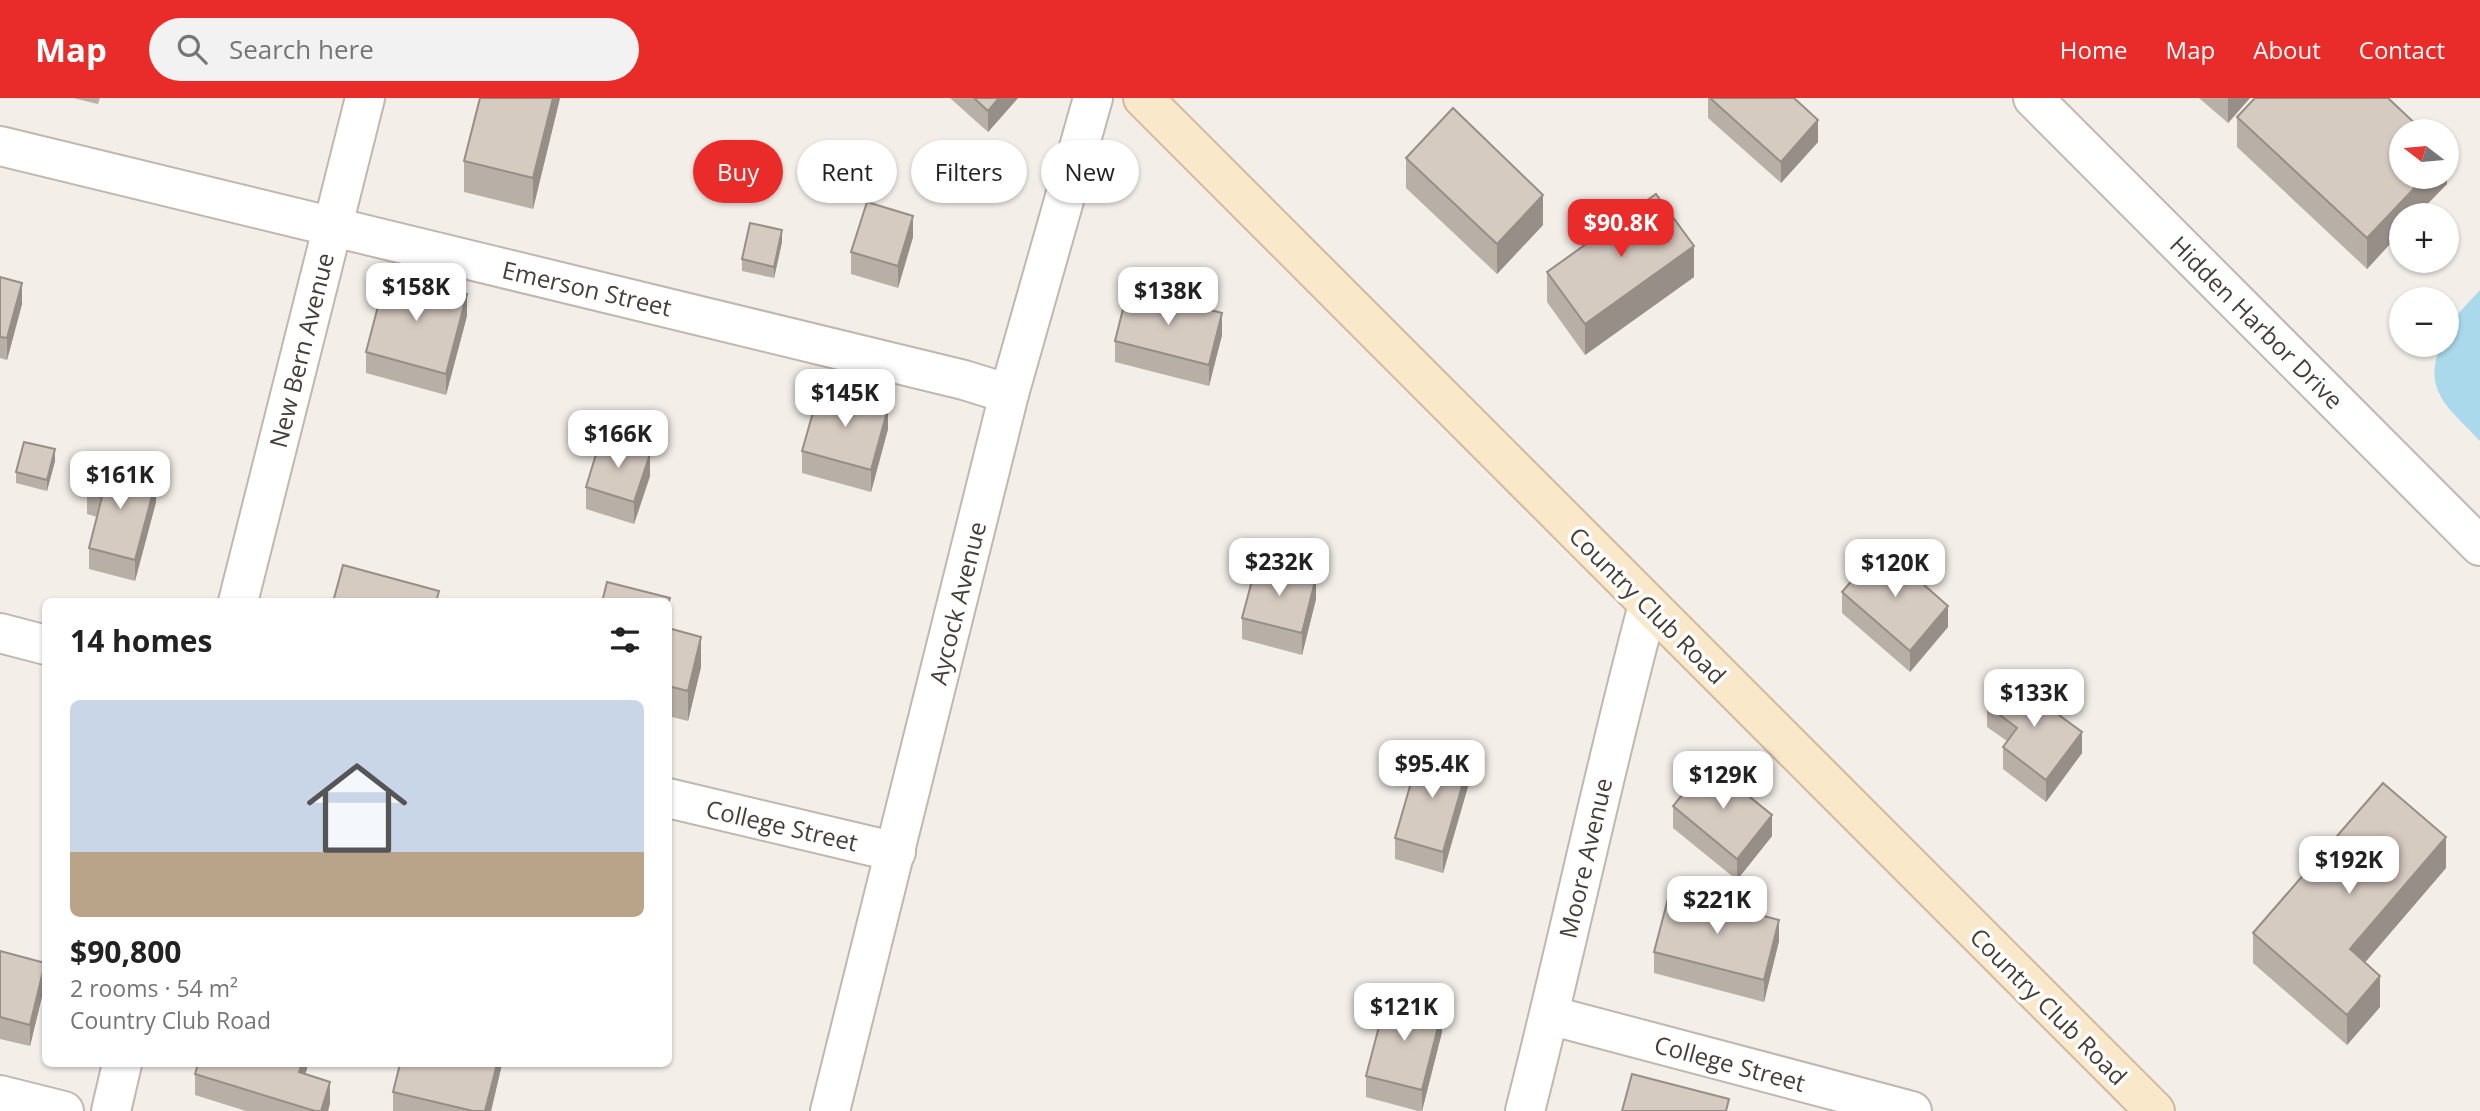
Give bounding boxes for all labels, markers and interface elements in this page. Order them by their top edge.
search box [149,18,639,81]
text: Map [35,27,107,72]
icon: search [173,30,211,68]
text: Search here [229,31,374,67]
text: Home [2060,33,2128,66]
text: Map [2166,33,2215,66]
text: About [2253,33,2321,66]
text: Contact [2359,33,2445,66]
north arrow [2389,119,2459,189]
map controls [2389,119,2459,357]
chip: Buy [693,140,783,203]
chip: Rent [797,140,897,203]
chip: Filters [911,140,1027,203]
chip: New [1041,140,1139,203]
pin: $90.8K [1564,200,1678,259]
button: + [2389,203,2459,273]
text: $90.8K [1584,206,1658,238]
street label: Hidden Harbor Drive [2163,228,2351,416]
street label: New Bern Avenue [261,249,341,451]
street label: Emerson Street [499,252,675,324]
pin: $158K [367,264,465,323]
pin: $138K [1119,268,1217,327]
text: $158K [382,270,450,302]
text: $138K [1134,274,1202,306]
button: − [2389,287,2459,357]
pin: $145K [796,370,894,429]
text: $145K [811,376,879,408]
pin: $166K [569,410,667,470]
text: $166K [584,417,652,449]
pin: $161K [71,452,169,511]
text: $161K [86,458,154,490]
street label: Aycock Avenue [921,518,993,688]
street label: Country Club Road [1562,519,1734,691]
pin: $232K [1230,538,1328,598]
pin: $120K [1846,540,1944,599]
text: $232K [1245,545,1313,577]
text: $120K [1861,546,1929,578]
text: 14 homes [70,620,213,661]
icon: filters [606,621,644,659]
pin: $133K [1985,670,2083,729]
text: $133K [2000,676,2068,708]
pin: $95.4K [1375,740,1489,800]
icon: home [294,745,420,871]
text: $95.4K [1395,747,1469,779]
pin: $129K [1674,752,1772,811]
text: $129K [1689,758,1757,790]
street label: Moore Avenue [1551,775,1619,941]
street label: College Street [703,791,861,859]
pin: $192K [2300,836,2398,896]
text: $192K [2315,843,2383,875]
pin: $221K [1668,876,1766,936]
text: $221K [1683,883,1751,915]
street label: Country Club Road [1963,920,2135,1092]
text: $90,800 [70,931,181,972]
text: 2 rooms · 54 m² [70,972,238,1004]
pin: $121K [1355,984,1453,1043]
text: $121K [1370,990,1438,1022]
text: Country Club Road [70,1004,271,1036]
street label: College Street [1651,1027,1809,1099]

